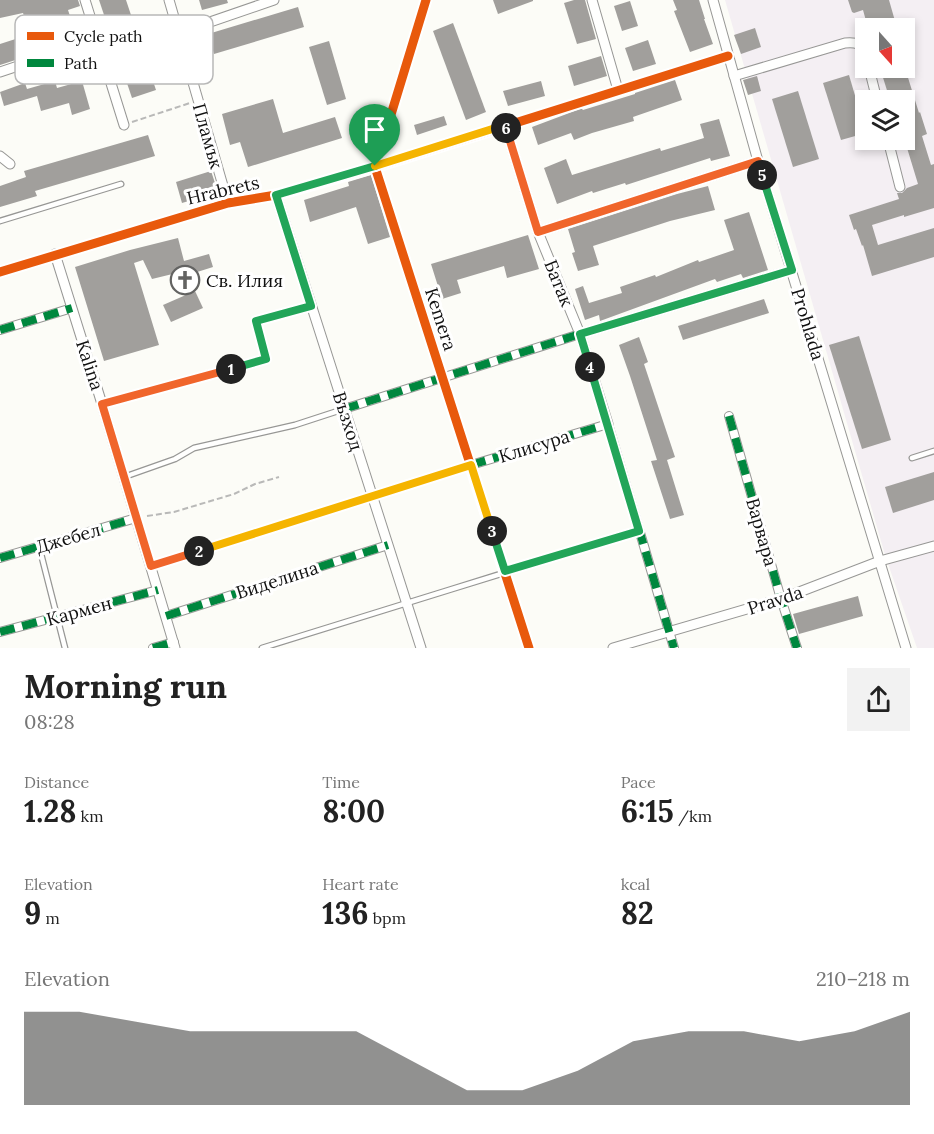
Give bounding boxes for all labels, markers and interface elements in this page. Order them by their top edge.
legend [15,15,213,84]
north arrow [855,18,915,78]
map controls [855,18,915,150]
text: Cycle path [64,26,143,46]
text: Path [64,53,98,73]
button: layers [855,90,915,150]
street label: Пламък [188,101,228,172]
pin [349,104,400,166]
icon: arrive [358,113,391,146]
pin: 6 [491,113,521,143]
text: 6 [501,118,511,138]
pin: 5 [747,160,777,190]
text: 5 [758,165,766,185]
street label: Hrabrets [184,170,262,210]
street label: Батак [539,256,579,310]
church icon: Св. Илия [169,264,201,296]
place label: Св. Илия [206,269,283,292]
street label: Kemera [420,285,462,353]
street label: Prohlada [786,285,830,363]
street label: Kalina [71,337,109,393]
pin: 4 [575,352,605,382]
pin: 1 [216,354,246,384]
text: 4 [586,357,594,377]
text: 1 [228,359,234,379]
street label: Възход [328,389,368,454]
street label: Клисура [496,424,572,468]
street label: Варвара [741,495,783,569]
pin: 3 [477,516,507,546]
street label: Джебел [33,518,103,558]
text: 3 [488,521,496,541]
pin: 2 [184,536,214,566]
text: 2 [195,541,203,561]
street label: Виделина [233,556,321,604]
street label: Pravda [744,580,806,620]
street label: Кармен [44,591,114,631]
text: Morning run [24,665,227,707]
button: share [847,668,910,731]
text: 08:28 [24,709,75,734]
text: Distance [24,772,89,792]
text: Time [322,772,360,792]
text: Pace [621,772,656,792]
text: 1.28 [24,792,76,830]
text: 8:00 [322,792,385,830]
text: 6:15 [621,792,674,830]
text: km [76,806,103,826]
text: /km [674,806,712,826]
text: Elevation [24,874,93,894]
text: Heart rate [322,874,399,894]
text: kcal [621,874,650,894]
text: 9 [24,894,41,932]
text: 136 [322,894,369,932]
text: 82 [621,894,654,932]
text: m [41,908,60,928]
text: bpm [369,908,406,928]
text: Elevation [24,966,110,991]
text: 210–218 m [816,966,910,991]

